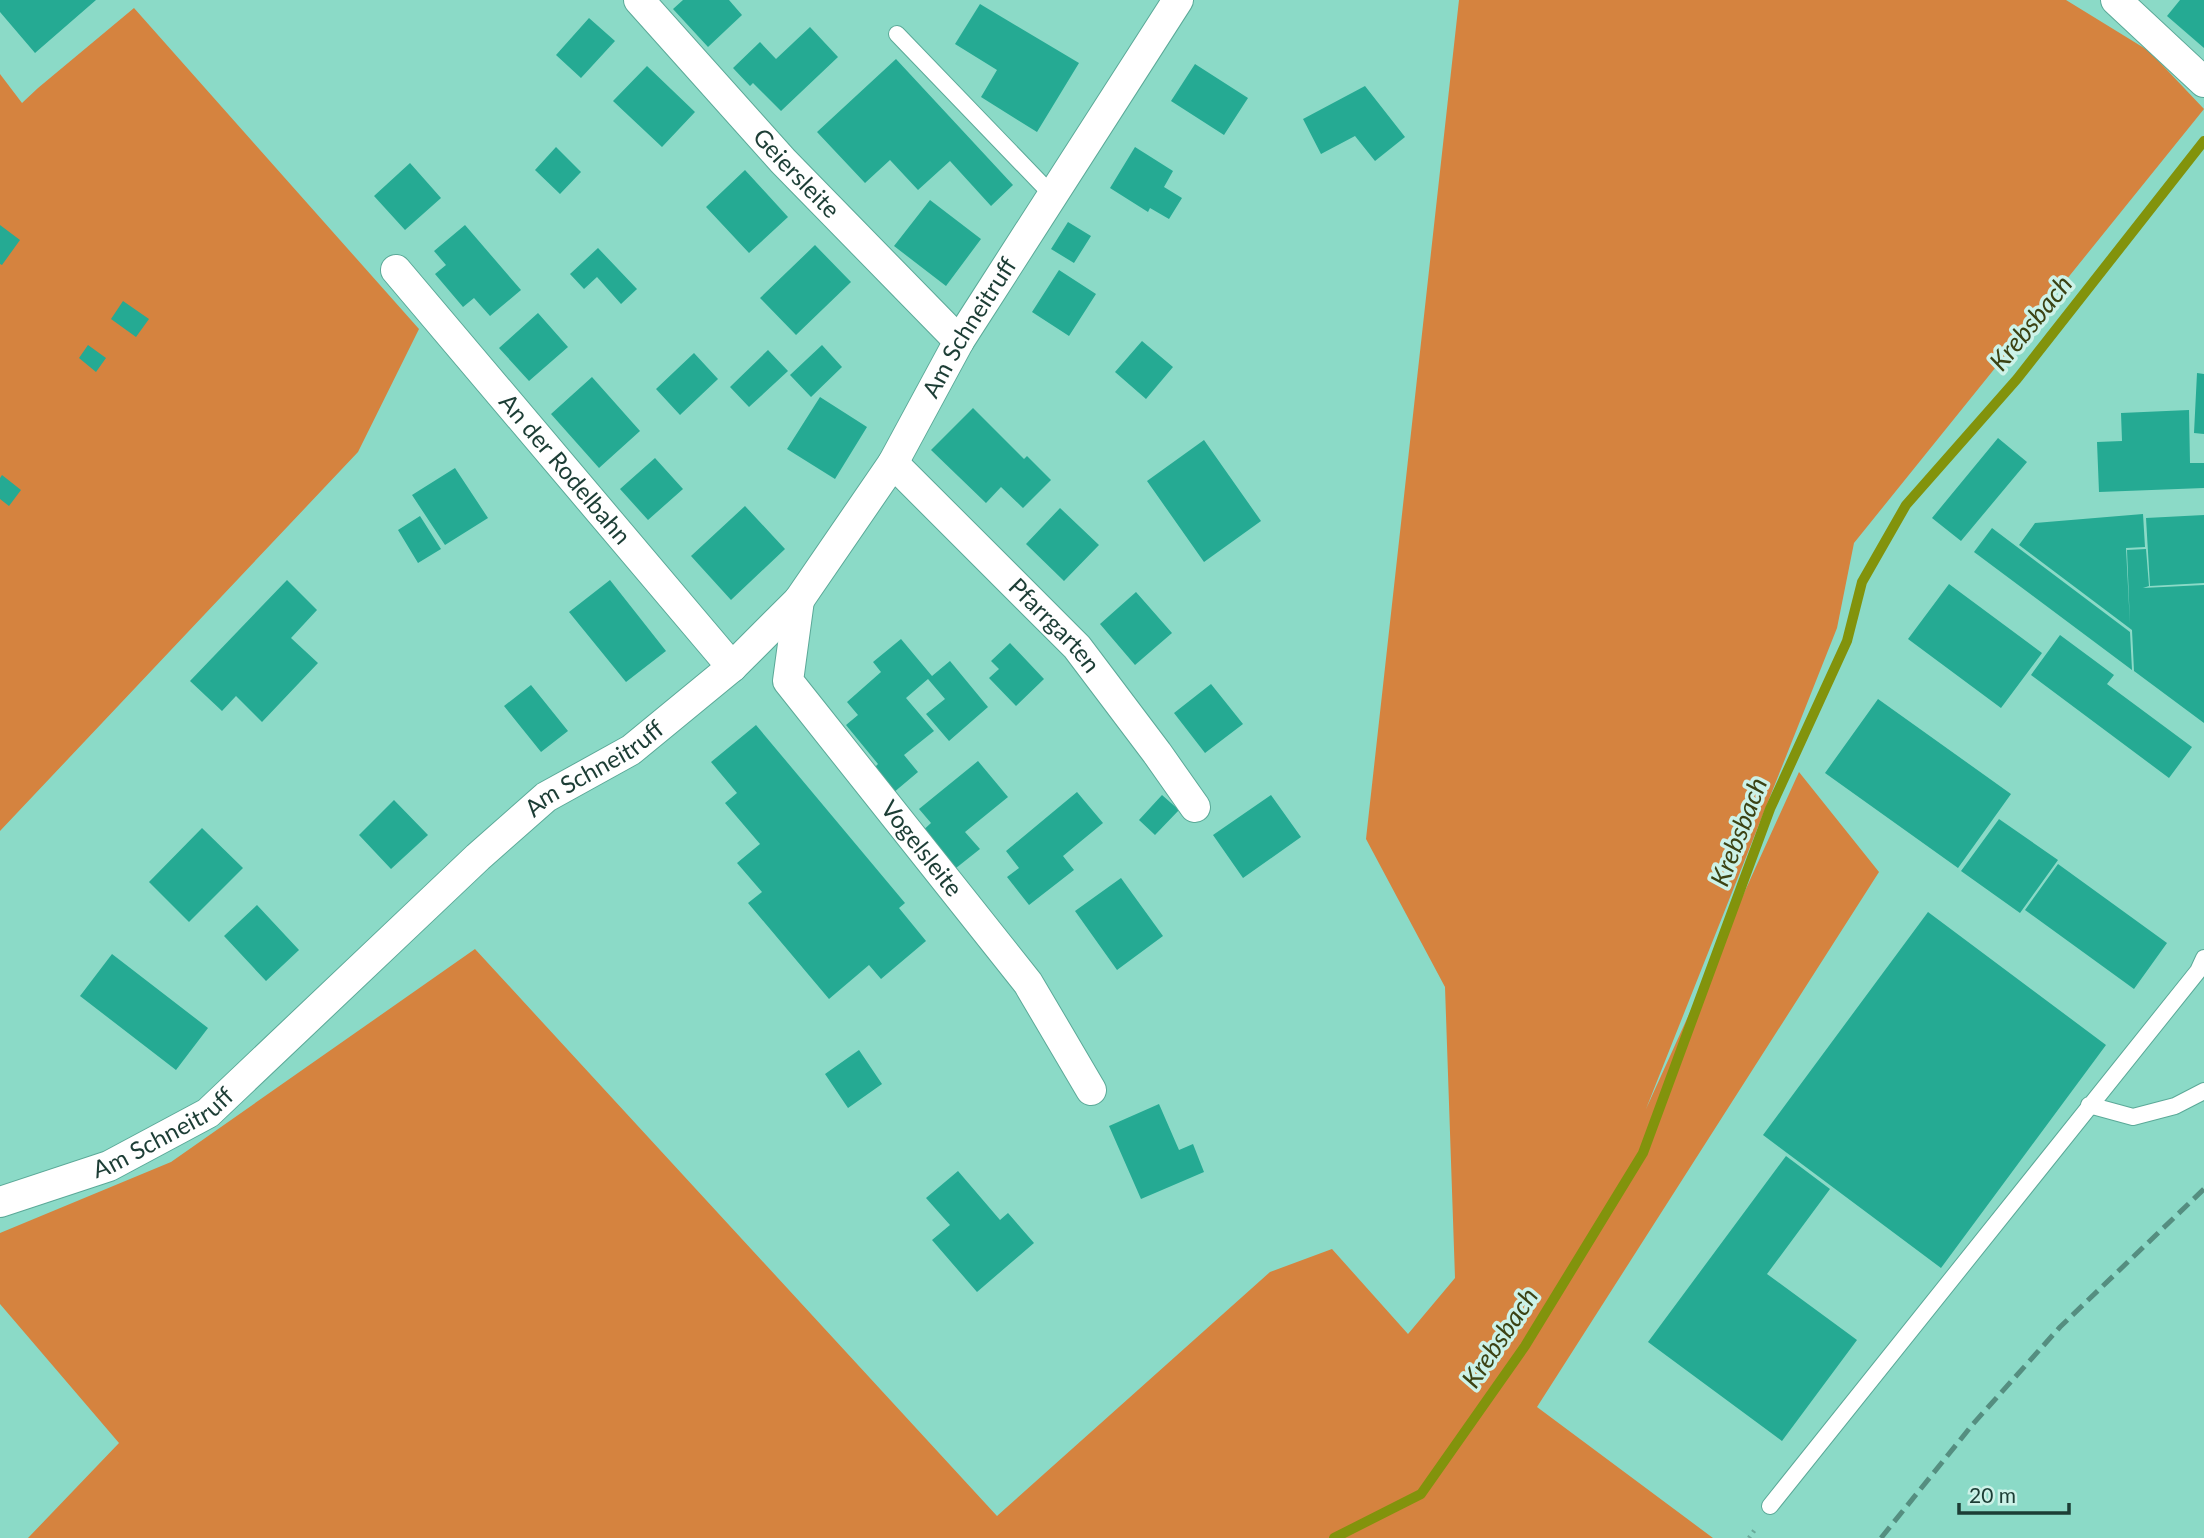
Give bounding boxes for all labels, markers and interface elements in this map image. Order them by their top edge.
street label: Geiersleite [748,122,847,223]
street label: Am Schneitruff [915,252,1022,402]
water label: Krebsbach [1982,268,2078,377]
street label: An der Rodelbahn [494,387,638,549]
street label: Pfarrgarten [1003,571,1107,678]
street label: Am Schneitruff [518,713,669,822]
water label: Krebsbach [1703,773,1773,890]
street label: Vogelsleite [876,794,969,902]
street label: Am Schneitruff [89,1081,239,1183]
water label: Krebsbach [1454,1281,1544,1393]
scale bar [1959,1472,2069,1516]
text: 20 m [1969,1482,2016,1507]

